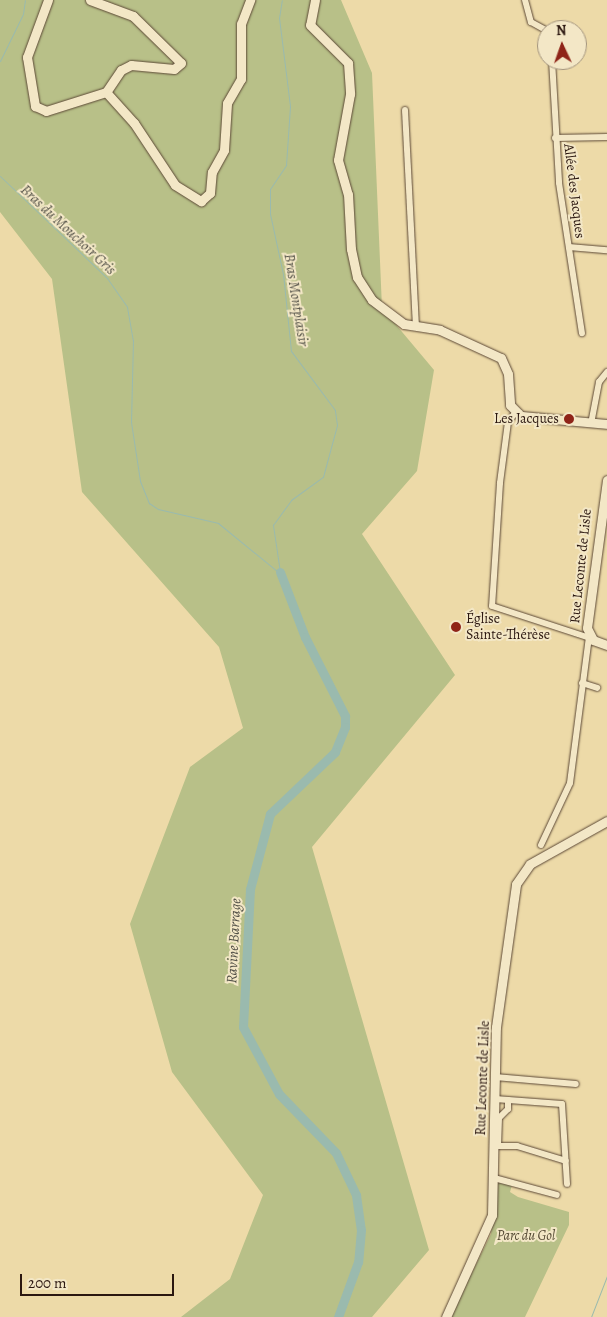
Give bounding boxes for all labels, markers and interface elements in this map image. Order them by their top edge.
north arrow [537,20,587,70]
text: N [556,21,567,40]
street label: Allée des Jacques [560,143,588,239]
water label: Bras du Mouchoir Gris [17,181,119,279]
water label: Bras Montplaisir [280,252,312,348]
place label: Les Jacques [494,411,559,427]
marker: Les Jacques [563,413,575,425]
street label: Rue Leconte de Lisle [567,508,595,624]
place label: Église Sainte-Thérèse [466,611,550,644]
marker: Église Sainte-Thérèse [450,621,462,633]
water label: Ravine Barrage [223,898,245,984]
street label: Rue Leconte de Lisle [473,1020,493,1136]
park label: Parc du Gol [497,1228,555,1244]
scale bar [22,1264,176,1296]
text: 200 m [28,1273,67,1293]

